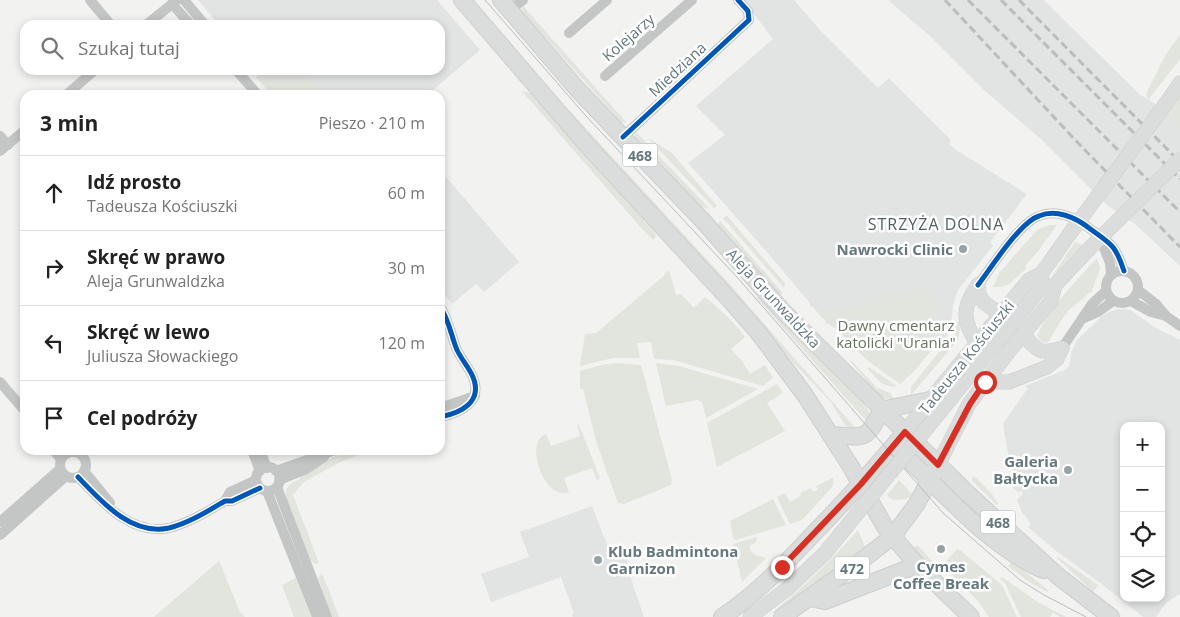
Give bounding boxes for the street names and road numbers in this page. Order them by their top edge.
street label: Kolejarzy [598,8,659,65]
street label: Miedziana [644,37,710,101]
road number: 468 [622,144,658,166]
street label: Aleja Grunwaldzka [723,244,825,352]
street label: Tadeusza Kościuszki [914,296,1018,418]
road number: 468 [980,511,1016,534]
road number: 472 [834,556,870,580]

